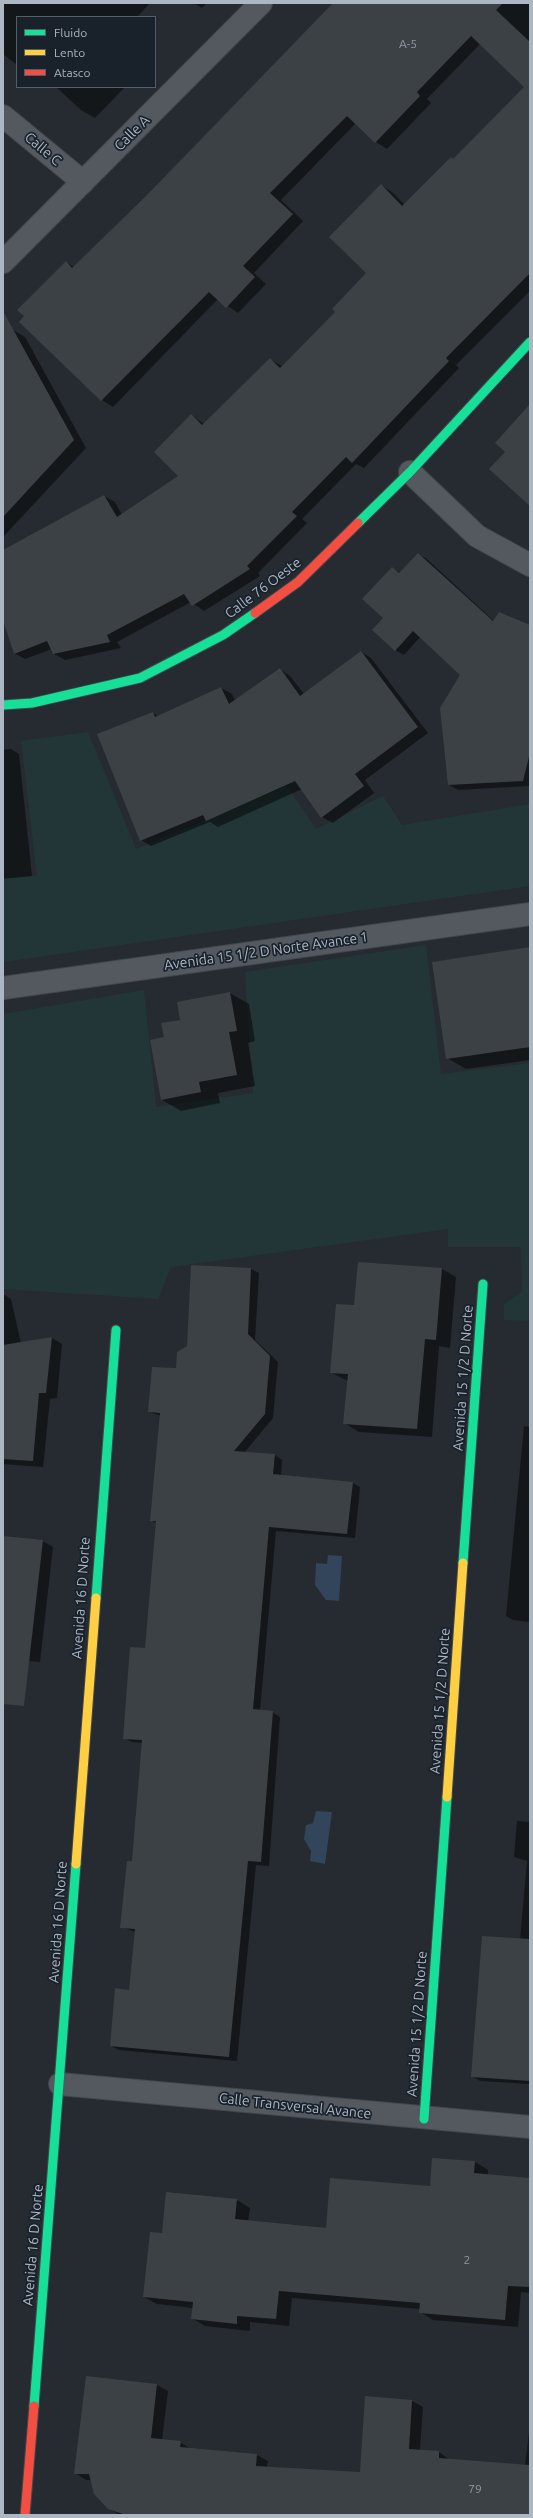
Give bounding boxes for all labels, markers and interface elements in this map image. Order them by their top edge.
legend [16,16,156,88]
text: Fluido [54,26,87,39]
house number: A-5 [399,37,417,51]
text: Lento [54,46,85,59]
text: Atasco [54,66,90,79]
street label: Calle A [111,112,153,154]
street label: Calle C [21,129,65,169]
street label: Calle 76 Oeste [222,554,304,622]
street label: Avenida 15 1/2 D Norte Avance 1 [163,928,369,974]
street label: Avenida 15 1/2 D Norte [450,1304,476,1452]
street label: Avenida 16 D Norte [68,1536,94,1660]
street label: Avenida 15 1/2 D Norte [427,1627,453,1775]
street label: Avenida 16 D Norte [45,1860,71,1984]
street label: Avenida 15 1/2 D Norte [404,1950,430,2098]
street label: Calle Transversal Avance [218,2090,372,2122]
street label: Avenida 16 D Norte [19,2183,47,2307]
house number: 2 [464,2253,470,2267]
house number: 79 [468,2482,482,2496]

